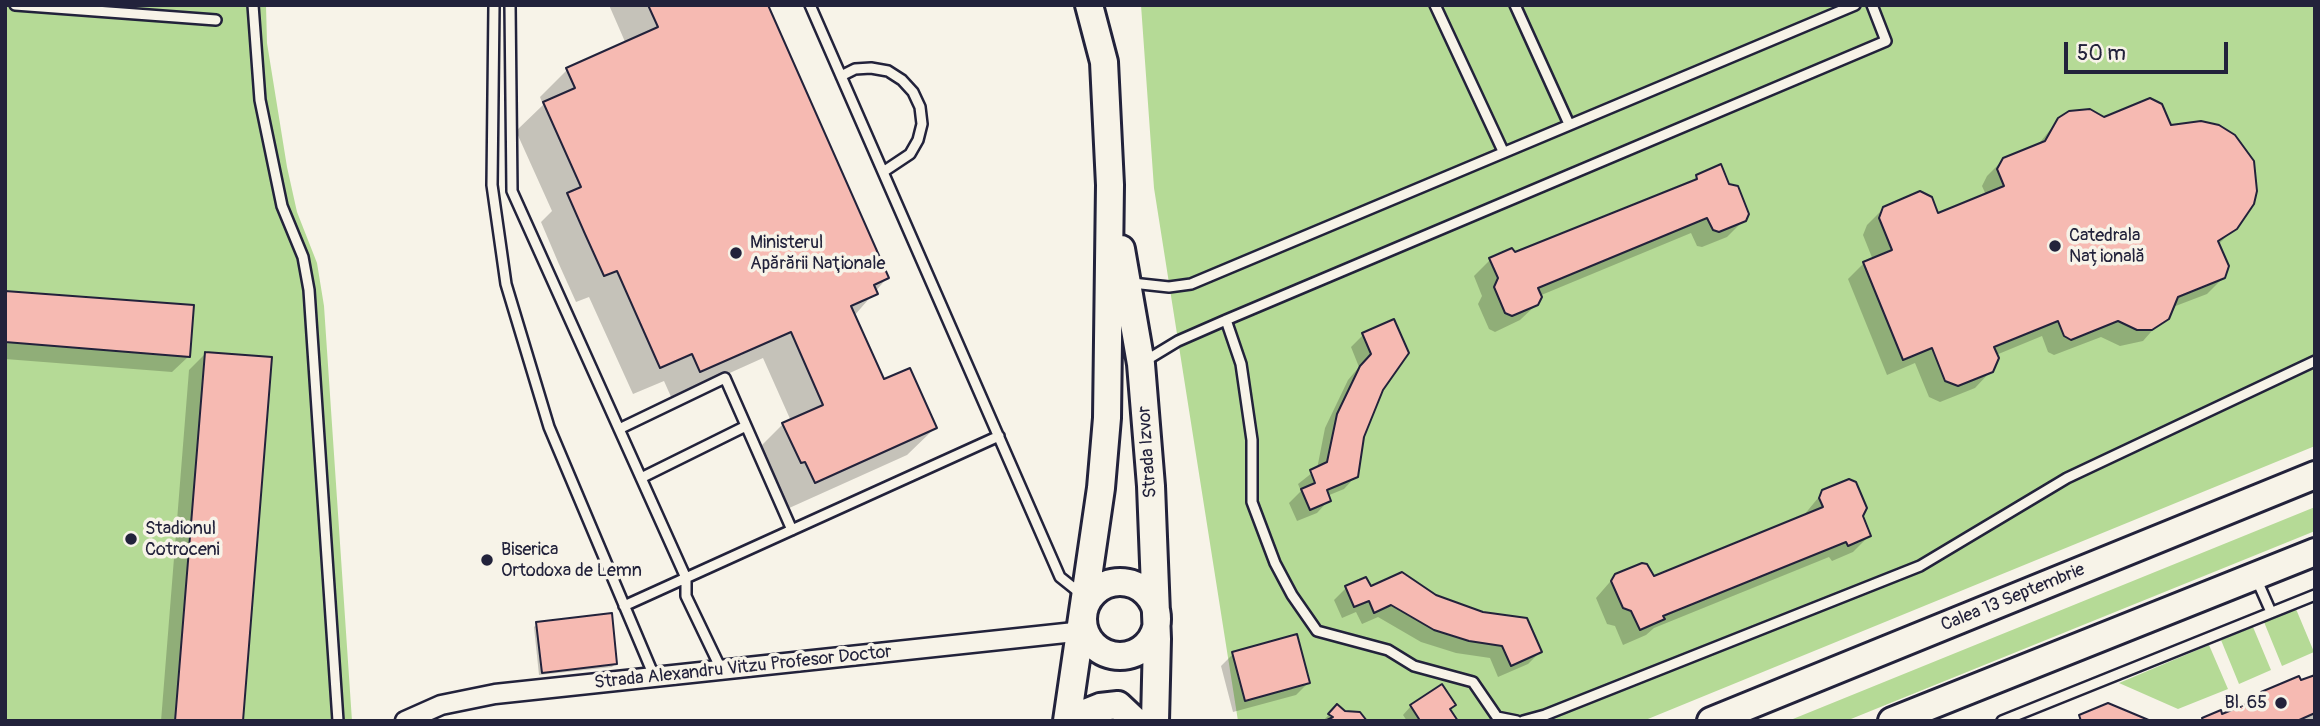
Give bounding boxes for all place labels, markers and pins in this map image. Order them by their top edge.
place label: Catedrala Națională [2069,225,2145,268]
place label: Ministerul Apărării Naţionale [750,232,885,274]
marker: Catedrala Națională [2047,238,2063,254]
marker: Ministerul Apărării Naţionale [728,245,744,261]
place label: Stadionul Cotroceni [145,518,220,560]
marker: Stadionul Cotroceni [123,531,139,547]
place label: Biserica Ortodoxa de Lemn [501,539,642,582]
marker: Biserica Ortodoxa de Lemn [479,552,495,568]
place label: Bl. 65 [2224,692,2267,714]
marker: Bl. 65 [2273,695,2289,711]

